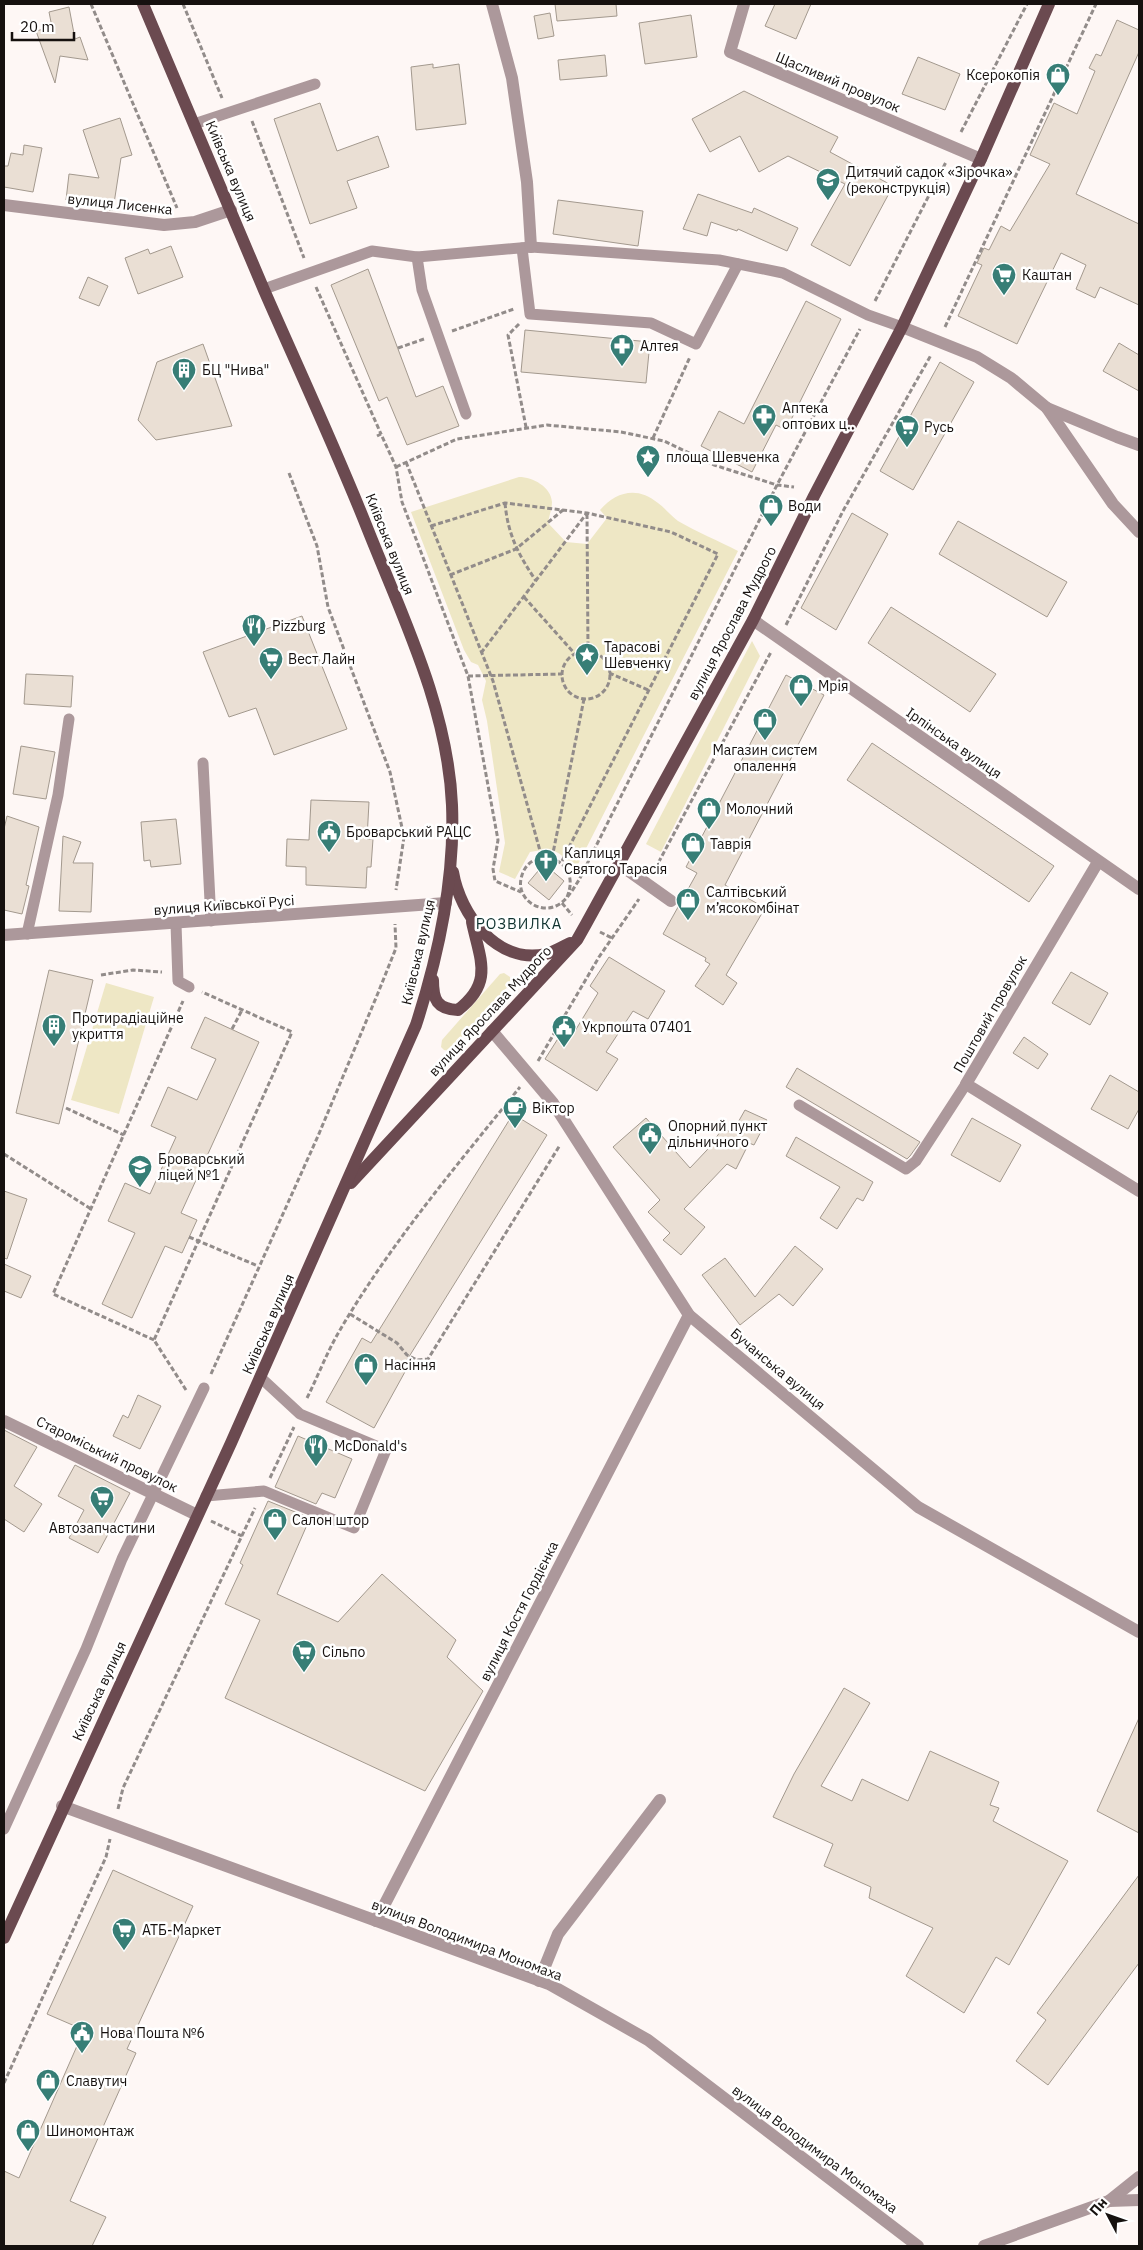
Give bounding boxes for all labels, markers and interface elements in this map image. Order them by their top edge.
scale bar [12,10,75,42]
text: 20 m [20,17,55,36]
street label: Щасливий провулок [773,48,903,117]
shop icon: Ксерокопія [1045,62,1071,96]
place label: Ксерокопія [966,66,1040,84]
street label: Київська вулиця [202,118,260,224]
place label: Дитячий садок «Зірочка» (реконструкція) [846,163,1012,197]
school or university icon: Дитячий садок «Зірочка» (реконструкція) [815,167,841,201]
street label: вулиця Лисенка [67,190,174,219]
supermarket icon: Каштан [991,262,1017,296]
place label: Каштан [1022,266,1072,284]
pharmacy icon: Алтея [609,333,635,367]
place label: Алтея [640,337,679,355]
building icon: БЦ "Нива" [171,357,197,391]
place label: БЦ "Нива" [202,361,269,379]
place label: Аптека оптових ц‥ [782,399,854,433]
pharmacy icon: Аптека оптових ц‥ [751,403,777,437]
supermarket icon: Русь [894,414,920,448]
place label: Русь [924,418,954,436]
place icon: площа Шевченка [635,444,661,478]
place label: площа Шевченка [666,448,780,466]
street label: Київська вулиця [361,491,419,597]
shop icon: Води [758,493,784,527]
place label: Води [788,497,822,515]
street label: вулиця Ярослава Мудрого [684,543,780,703]
restaurant icon: Pizzburg [241,613,267,647]
place label: Pizzburg [272,617,326,635]
place label: Тарасові Шевченку [604,638,671,672]
place icon: Тарасові Шевченку [574,642,600,676]
supermarket icon: Вест Лайн [258,646,284,680]
place label: Вест Лайн [288,650,355,668]
shop icon: Мрія [788,673,814,707]
place label: Мрія [818,677,848,695]
street label: Ірпінська вулиця [903,703,1005,783]
shop icon: Магазин систем опалення [752,707,778,741]
place label: Магазин систем опалення [712,741,818,775]
shop icon: Молочний [696,796,722,830]
place label: Молочний [726,800,793,818]
public building icon: Броварський РАЦС [316,819,342,853]
place label: Броварський РАЦС [346,823,472,841]
shop icon: Таврія [680,831,706,865]
place label: Таврія [710,835,751,853]
place label: Каплиця Святого Тарасія [564,844,667,878]
church icon: Каплиця Святого Тарасія [533,848,559,882]
place label: Салтівський м’ясокомбінат [706,883,800,917]
shop icon: Салтівський м’ясокомбінат [675,887,701,921]
street label: вулиця Київської Русі [153,891,295,919]
street label: Київська вулиця [397,897,439,1007]
district label: РОЗВИЛКА [476,914,562,933]
street label: вулиця Ярослава Мудрого [425,942,555,1080]
street label: Поштовий провулок [949,952,1031,1076]
place label: Протирадіаційне укриття [72,1009,184,1043]
building icon: Протирадіаційне укриття [41,1013,67,1047]
public building icon: Укрпошта 07401 [551,1014,577,1048]
place label: Укрпошта 07401 [582,1018,692,1036]
cafe icon: Віктор [502,1095,528,1129]
place label: Віктор [532,1099,575,1117]
place label: Опорний пункт дільничного [668,1117,768,1151]
public building icon: Опорний пункт дільничного [637,1121,663,1155]
place label: Броварський ліцей №1 [158,1150,245,1184]
school or university icon: Броварський ліцей №1 [127,1154,153,1188]
street label: Київська вулиця [238,1271,298,1377]
street label: Бучанська вулиця [727,1324,829,1414]
shop icon: Насіння [353,1352,379,1386]
place label: Насіння [384,1356,436,1374]
street label: Староміський провулок [33,1412,181,1496]
restaurant icon: McDonald's [303,1433,329,1467]
place label: McDonald's [334,1437,407,1455]
supermarket icon: Автозапчастини [89,1485,115,1519]
shop icon: Салон штор [262,1507,288,1541]
place label: Салон штор [292,1511,369,1529]
place label: Автозапчастини [49,1519,155,1537]
street label: вулиця Костя Гордієнка [476,1538,562,1684]
street label: Київська вулиця [68,1638,130,1744]
supermarket icon: Сільпо [291,1639,317,1673]
place label: Сільпо [322,1643,365,1661]
street label: вулиця Володимира Мономаха [369,1895,565,1985]
supermarket icon: АТБ-Маркет [111,1917,137,1951]
place label: АТБ-Маркет [142,1921,222,1939]
public building icon: Нова Пошта №6 [69,2020,95,2054]
place label: Нова Пошта №6 [100,2024,205,2042]
shop icon: Славутич [35,2068,61,2102]
place label: Славутич [66,2072,127,2090]
street label: вулиця Володимира Мономаха [729,2081,902,2218]
shop icon: Шиномонтаж [15,2118,41,2152]
place label: Шиномонтаж [46,2122,134,2140]
north arrow [1083,2190,1133,2240]
text: Пн [1085,2194,1111,2219]

